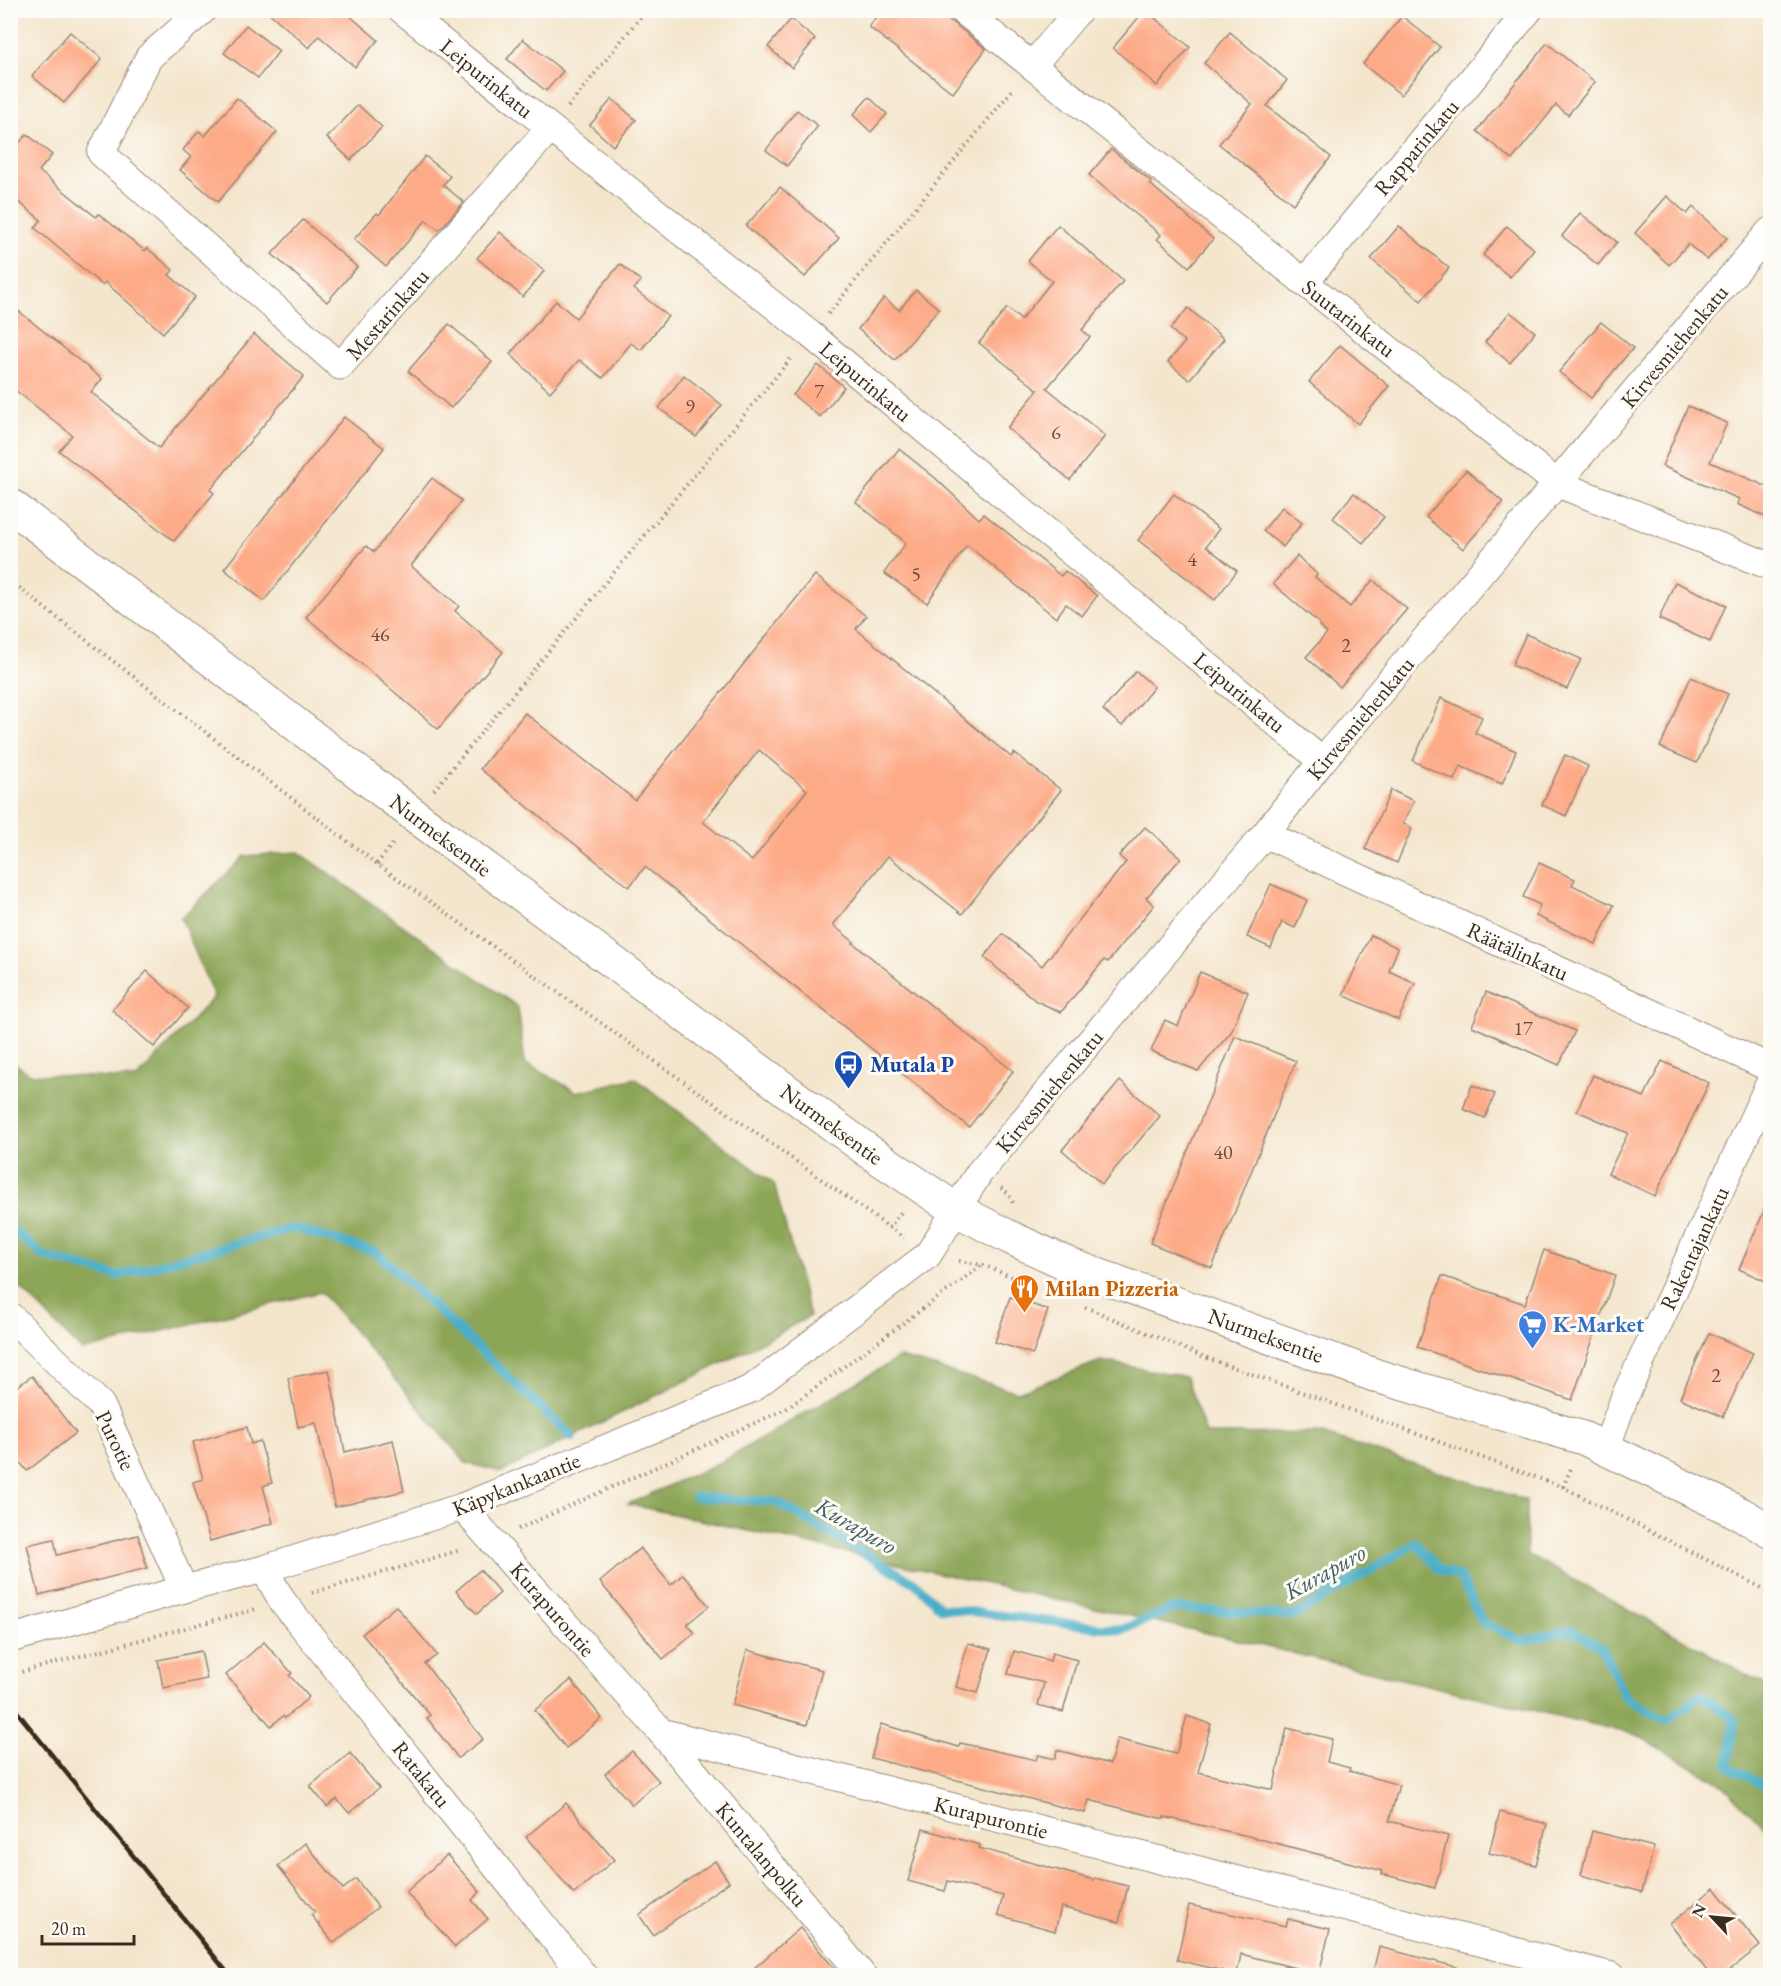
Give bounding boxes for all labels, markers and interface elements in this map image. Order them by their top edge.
street label: Leipurinkatu [434,32,540,125]
street label: Rapparinkatu [1367,93,1466,202]
street label: Mestarinkatu [339,262,436,366]
street label: Suutarinkatu [1296,273,1402,364]
street label: Kirvesmiehenkatu [1614,278,1735,414]
street label: Leipurinkatu [814,334,918,429]
house number: 7 [814,378,824,404]
house number: 9 [685,393,695,419]
house number: 6 [1051,419,1061,445]
house number: 4 [1187,546,1197,572]
house number: 5 [911,561,921,587]
house number: 46 [370,621,390,647]
house number: 2 [1341,632,1351,658]
street label: Leipurinkatu [1188,645,1292,740]
street label: Kirvesmiehenkatu [1300,650,1421,786]
street label: Nurmeksentie [384,788,498,884]
street label: Räätälinkatu [1462,915,1574,988]
house number: 17 [1513,1015,1533,1041]
street label: Kirvesmiehenkatu [989,1023,1110,1159]
bus stop icon: Mutala P [833,1048,865,1090]
place label: Mutala P [870,1050,954,1079]
street label: Nurmeksentie [774,1077,889,1172]
house number: 40 [1213,1139,1233,1165]
street label: Rakentajankatu [1653,1181,1736,1315]
restaurant icon: Milan Pizzeria [1008,1272,1040,1314]
place label: Milan Pizzeria [1045,1274,1179,1303]
street label: Nurmeksentie [1204,1301,1328,1370]
supermarket icon: K-Market [1516,1308,1548,1350]
place label: K-Market [1553,1310,1645,1339]
house number: 2 [1711,1362,1721,1388]
street label: Purotie [89,1406,143,1475]
street label: Käpykankaantie [448,1446,585,1523]
water label: Kurapuro [809,1489,903,1561]
water label: Kurapuro [1277,1536,1371,1607]
street label: Kurapurontie [503,1556,602,1663]
street label: Ratakatu [386,1735,458,1814]
street label: Kurapurontie [931,1789,1051,1846]
street label: Kuntalanpolku [709,1796,814,1913]
north arrow [1682,1887,1742,1947]
text: N [1687,1900,1711,1921]
scale bar [42,1908,134,1946]
text: 20 m [51,1917,86,1940]

